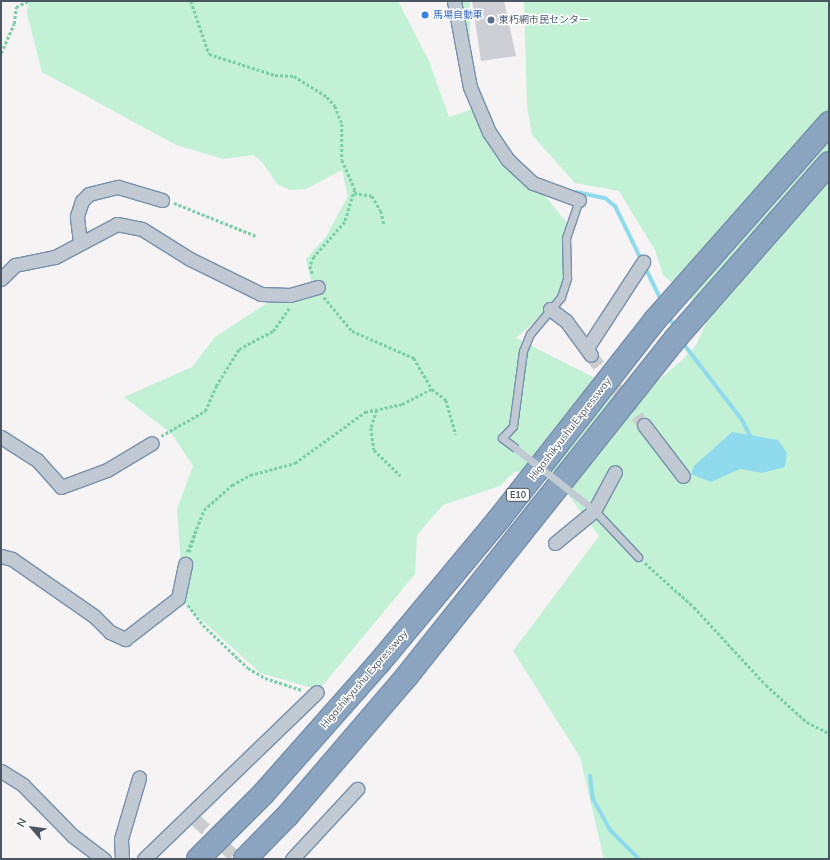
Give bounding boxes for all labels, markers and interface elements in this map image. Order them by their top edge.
place label: 馬場自動車 [433,9,483,21]
marker: 馬場自動車 [420,10,430,20]
place label: 東朽網市民センター [499,14,589,26]
marker: 東朽網市民センター [486,15,496,25]
street label: Higashikyushu Expressway [526,375,614,483]
road number: E10 [505,488,531,502]
street label: Higashikyushu Expressway [318,627,410,731]
north arrow [12,808,52,848]
text: N [13,815,30,829]

